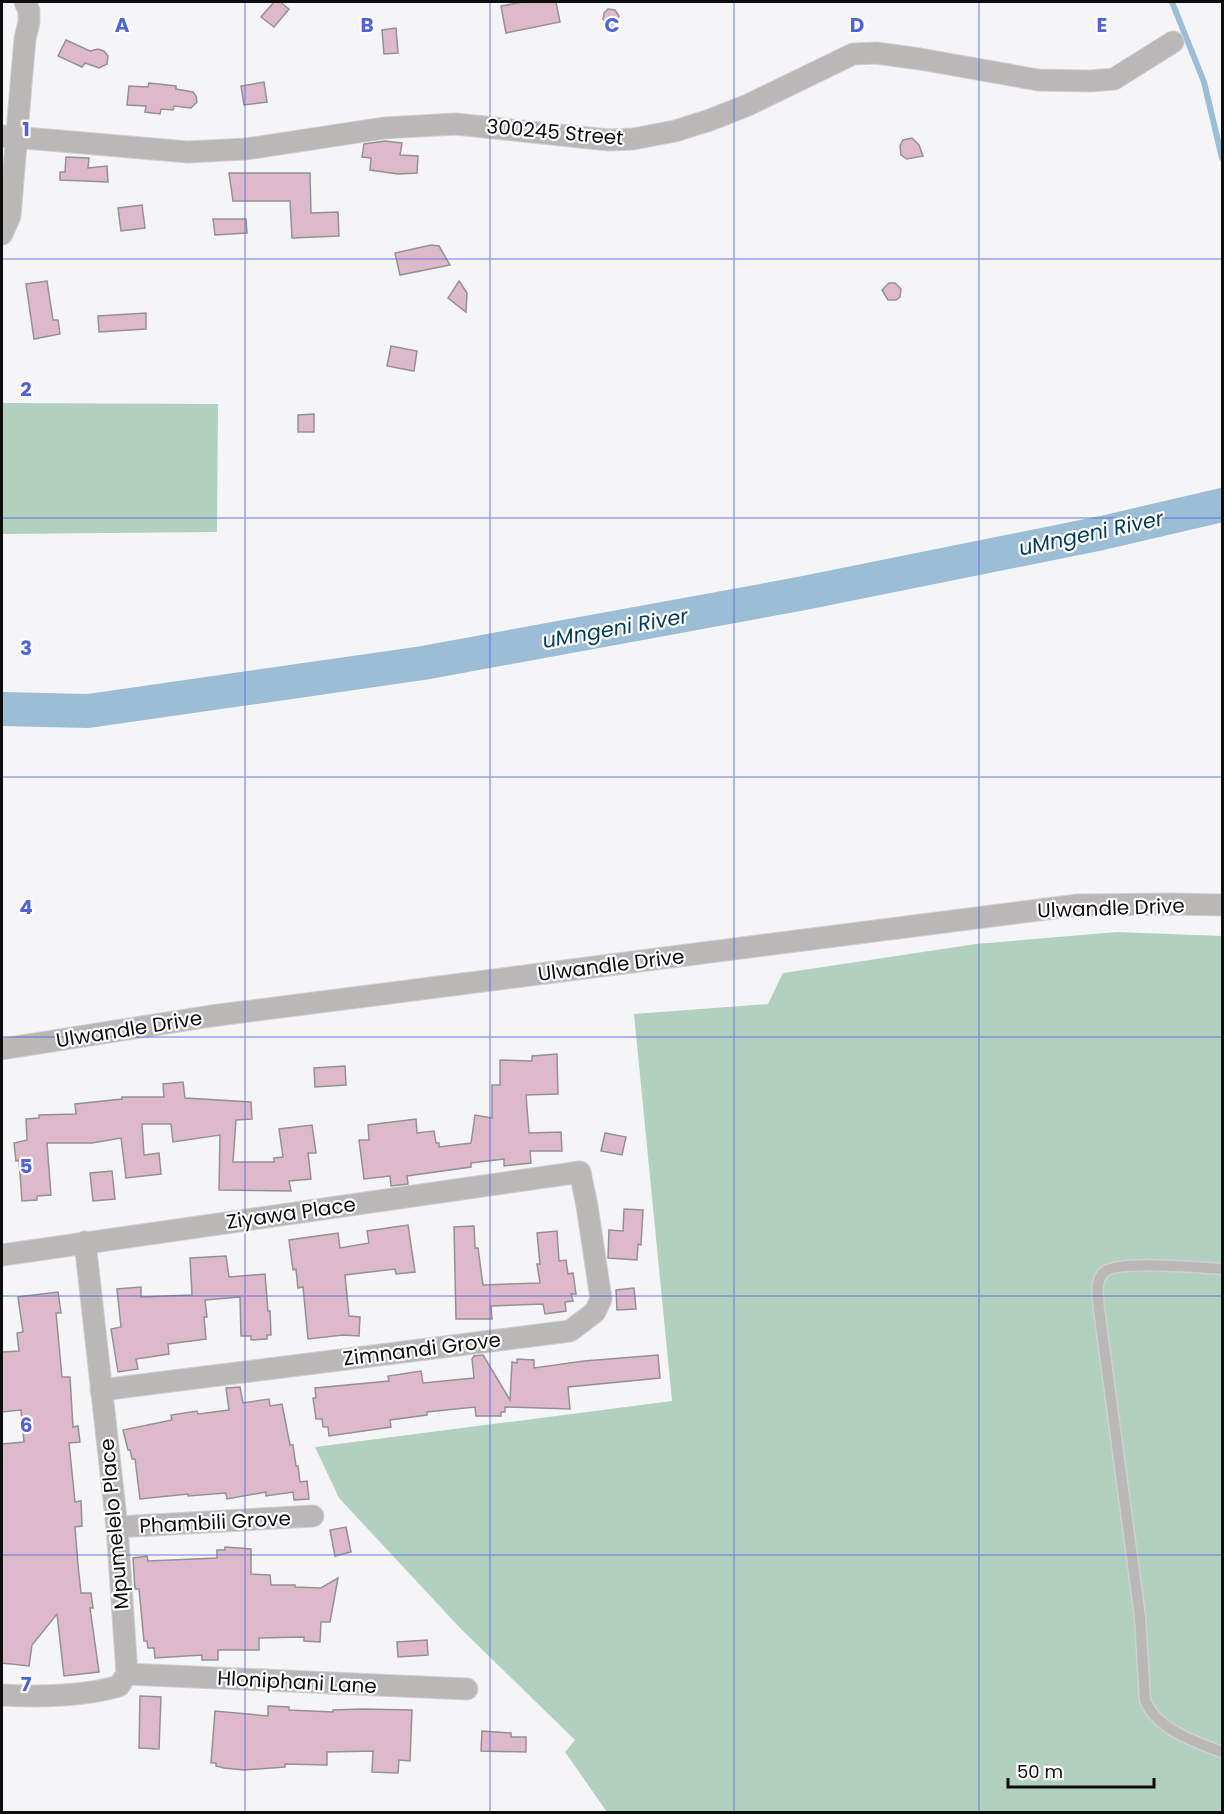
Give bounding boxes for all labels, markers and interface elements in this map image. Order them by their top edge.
text: A [115,11,130,39]
text: B [360,11,374,39]
text: C [604,11,620,39]
text: D [850,11,864,39]
text: E [1097,11,1107,39]
street label: 300245 Street [485,112,625,152]
text: 1 [22,115,30,143]
text: 2 [20,375,32,403]
water label: uMngeni River [1016,503,1167,563]
water label: uMngeni River [540,601,691,655]
text: 3 [20,634,32,662]
street label: Ulwandle Drive [1037,891,1185,925]
text: 4 [19,893,33,921]
street label: Ulwandle Drive [536,942,686,988]
street label: Ulwandle Drive [54,1004,204,1054]
text: 5 [20,1152,33,1180]
street label: Ziyawa Place [225,1190,357,1236]
street label: Zimnandi Grove [342,1325,502,1373]
text: 6 [20,1411,32,1439]
street label: Mpumelelo Place [93,1437,135,1611]
street label: Phambili Grove [139,1504,291,1540]
street label: Hloniphani Lane [217,1664,377,1700]
text: 7 [21,1670,32,1698]
scale bar [1008,1751,1154,1789]
text: 50 m [1017,1759,1063,1784]

